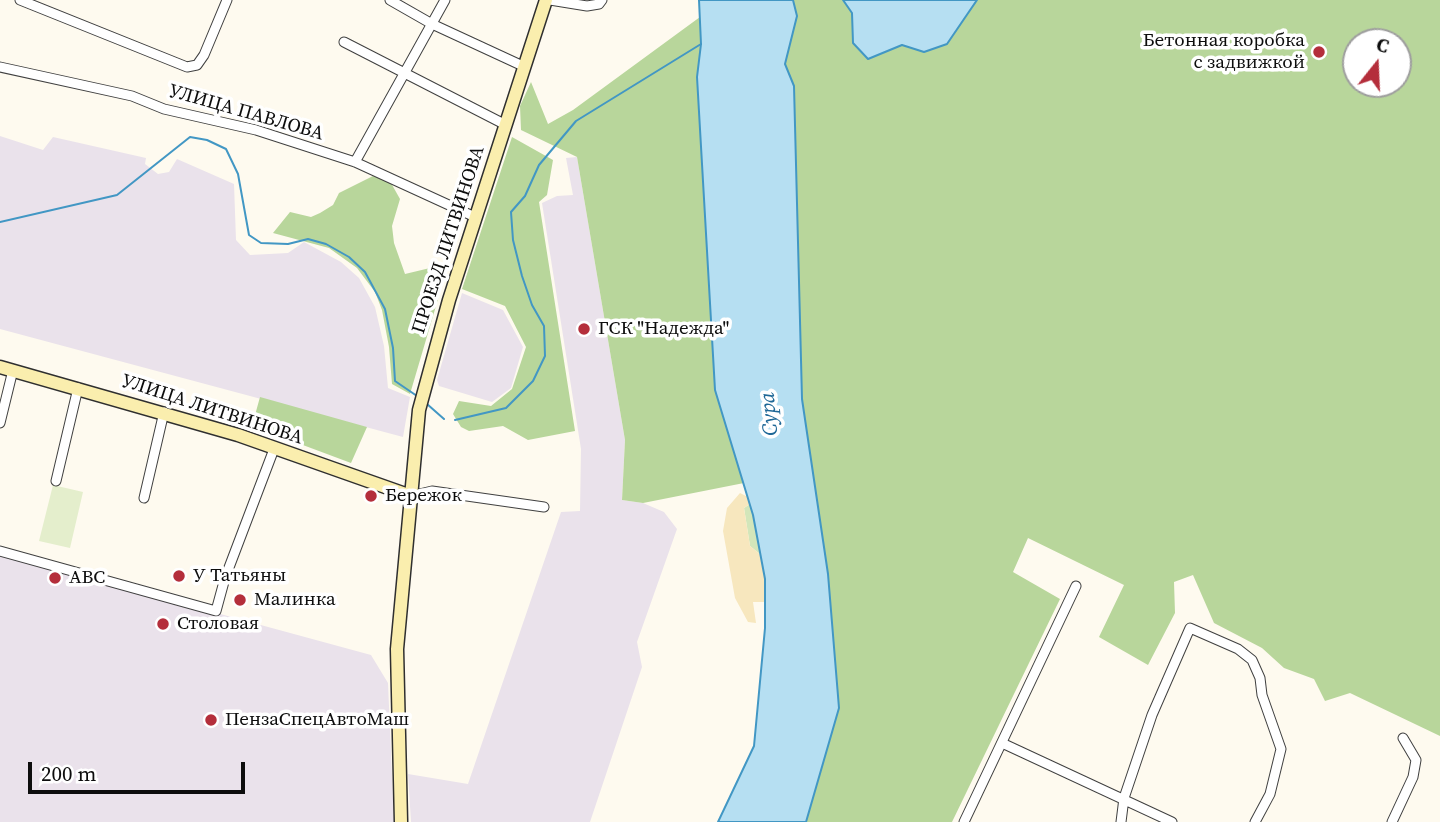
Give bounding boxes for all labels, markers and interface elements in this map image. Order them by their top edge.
north arrow [1342,28,1412,98]
place label: Бетонная коробка с задвижкой [1143,30,1305,74]
text: С [1373,31,1393,59]
marker: Бетонная коробка с задвижкой [1311,44,1327,60]
street label: УЛИЦА ПАВЛОВА [166,80,326,146]
street label: ПРОЕЗД ЛИТВИНОВА [408,143,490,337]
place label: ГСК "Надежда" [598,318,729,340]
marker: ГСК "Надежда" [576,321,592,337]
street label: УЛИЦА ЛИТВИНОВА [119,370,305,450]
water label: Сура [756,391,784,437]
place label: Бережок [385,485,462,507]
marker: Бережок [363,488,379,504]
place label: У Татьяны [193,565,286,587]
place label: ABC [69,567,105,589]
marker: У Татьяны [171,568,187,584]
marker: ABC [47,570,63,586]
place label: Малинка [254,589,336,611]
marker: Малинка [232,592,248,608]
place label: Столовая [177,613,259,635]
marker: Столовая [155,616,171,632]
place label: ПензаСпецАвтоМаш [225,709,409,731]
marker: ПензаСпецАвтоМаш [203,712,219,728]
scale bar [32,748,248,792]
text: 200 m [41,759,96,788]

